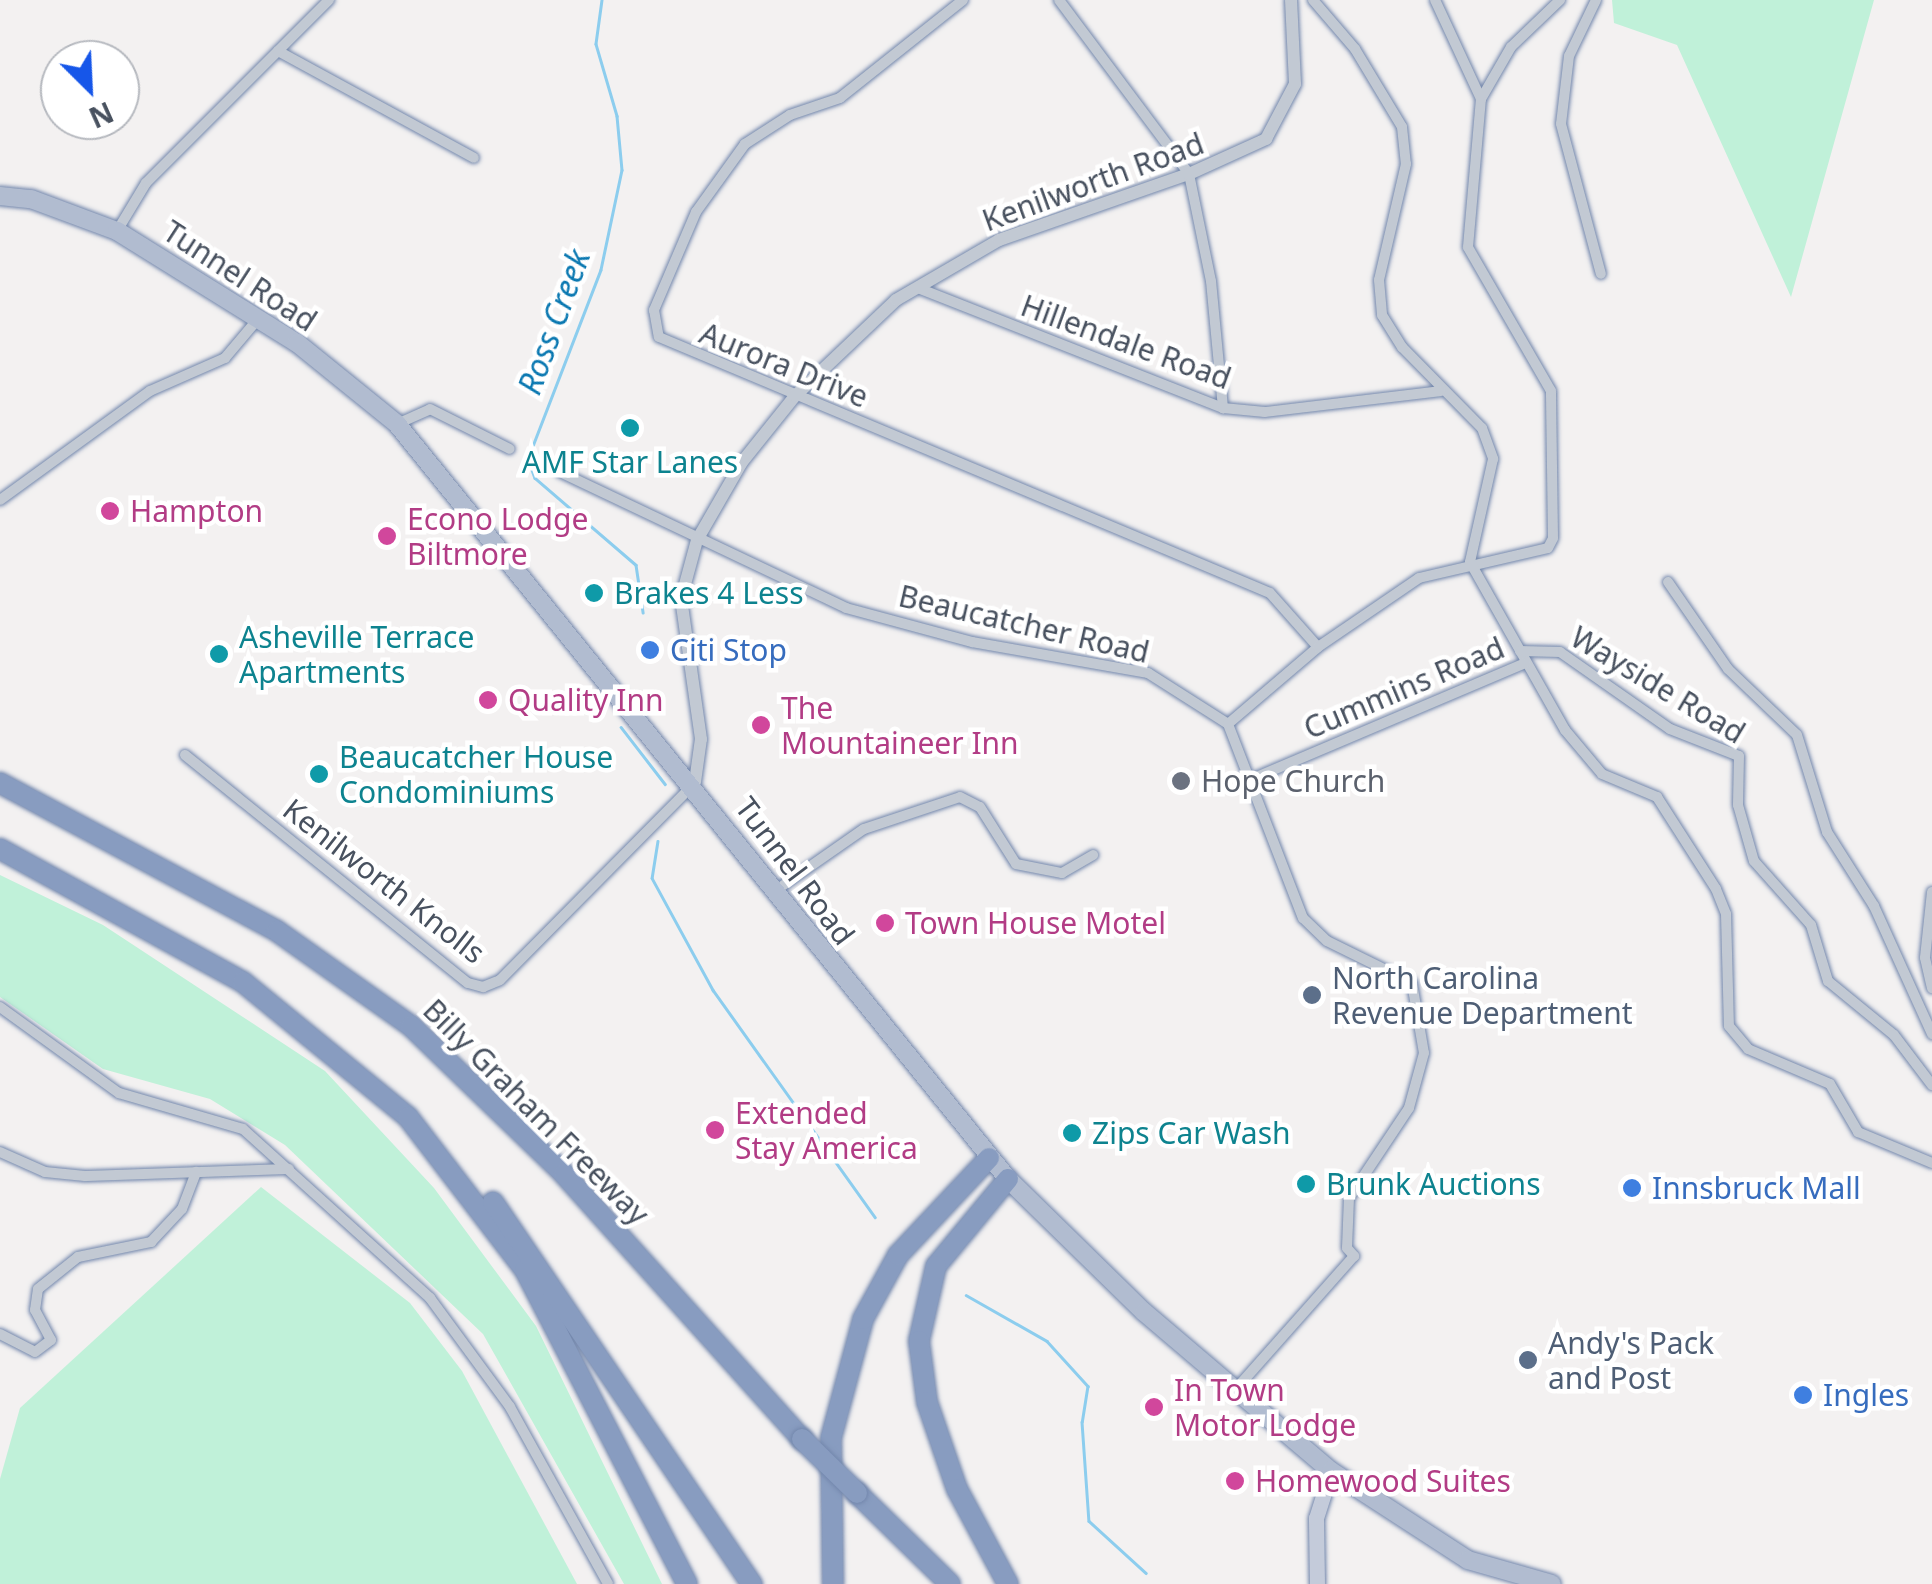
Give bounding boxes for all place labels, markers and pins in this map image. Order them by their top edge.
marker: AMF Star Lanes [619,417,641,439]
place label: AMF Star Lanes [522,444,738,480]
place label: Hampton [130,493,263,529]
marker: Hampton [99,500,121,522]
place label: Econo Lodge Biltmore [407,501,588,572]
marker: Econo Lodge Biltmore [376,525,398,547]
place label: Brakes 4 Less [614,575,804,611]
marker: Brakes 4 Less [583,582,605,604]
place label: Asheville Terrace Apartments [239,619,474,690]
place label: Citi Stop [670,632,787,668]
marker: Citi Stop [639,639,661,661]
marker: Asheville Terrace Apartments [208,643,230,665]
place label: Quality Inn [508,682,663,718]
marker: Quality Inn [477,689,499,711]
place label: The Mountaineer Inn [781,690,1019,760]
marker: The Mountaineer Inn [750,714,772,736]
place label: Beaucatcher House Condominiums [339,739,613,810]
marker: Beaucatcher House Condominiums [308,763,330,785]
place label: Hope Church [1201,763,1385,799]
marker: Hope Church [1170,770,1192,792]
place label: Town House Motel [905,905,1166,941]
marker: Town House Motel [874,912,896,934]
place label: North Carolina Revenue Department [1332,960,1633,1030]
marker: North Carolina Revenue Department [1301,984,1323,1006]
place label: Extended Stay America [735,1095,918,1166]
place label: Zips Car Wash [1092,1115,1291,1151]
marker: Extended Stay America [704,1119,726,1141]
marker: Zips Car Wash [1061,1122,1083,1144]
place label: Brunk Auctions [1326,1166,1541,1202]
place label: Innsbruck Mall [1652,1170,1861,1206]
marker: Brunk Auctions [1295,1173,1317,1195]
marker: Innsbruck Mall [1621,1177,1643,1199]
place label: Andy's Pack and Post [1548,1325,1714,1396]
marker: Andy's Pack and Post [1517,1349,1539,1371]
place label: In Town Motor Lodge [1174,1372,1356,1442]
place label: Ingles [1823,1377,1909,1413]
marker: Ingles [1792,1384,1814,1406]
marker: In Town Motor Lodge [1143,1396,1165,1418]
place label: Homewood Suites [1255,1463,1511,1499]
marker: Homewood Suites [1224,1470,1246,1492]

